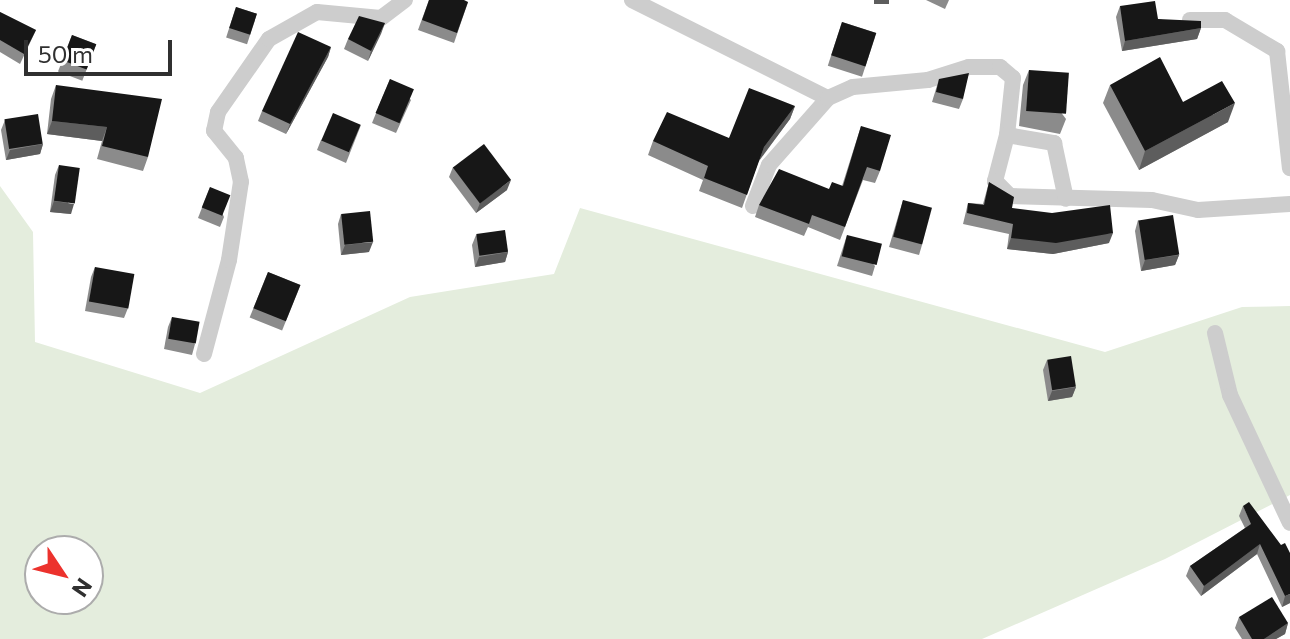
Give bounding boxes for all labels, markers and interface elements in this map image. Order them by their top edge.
scale bar [28,24,176,74]
text: 50 m [38,39,93,68]
north arrow [24,535,104,615]
text: N [67,573,98,602]

